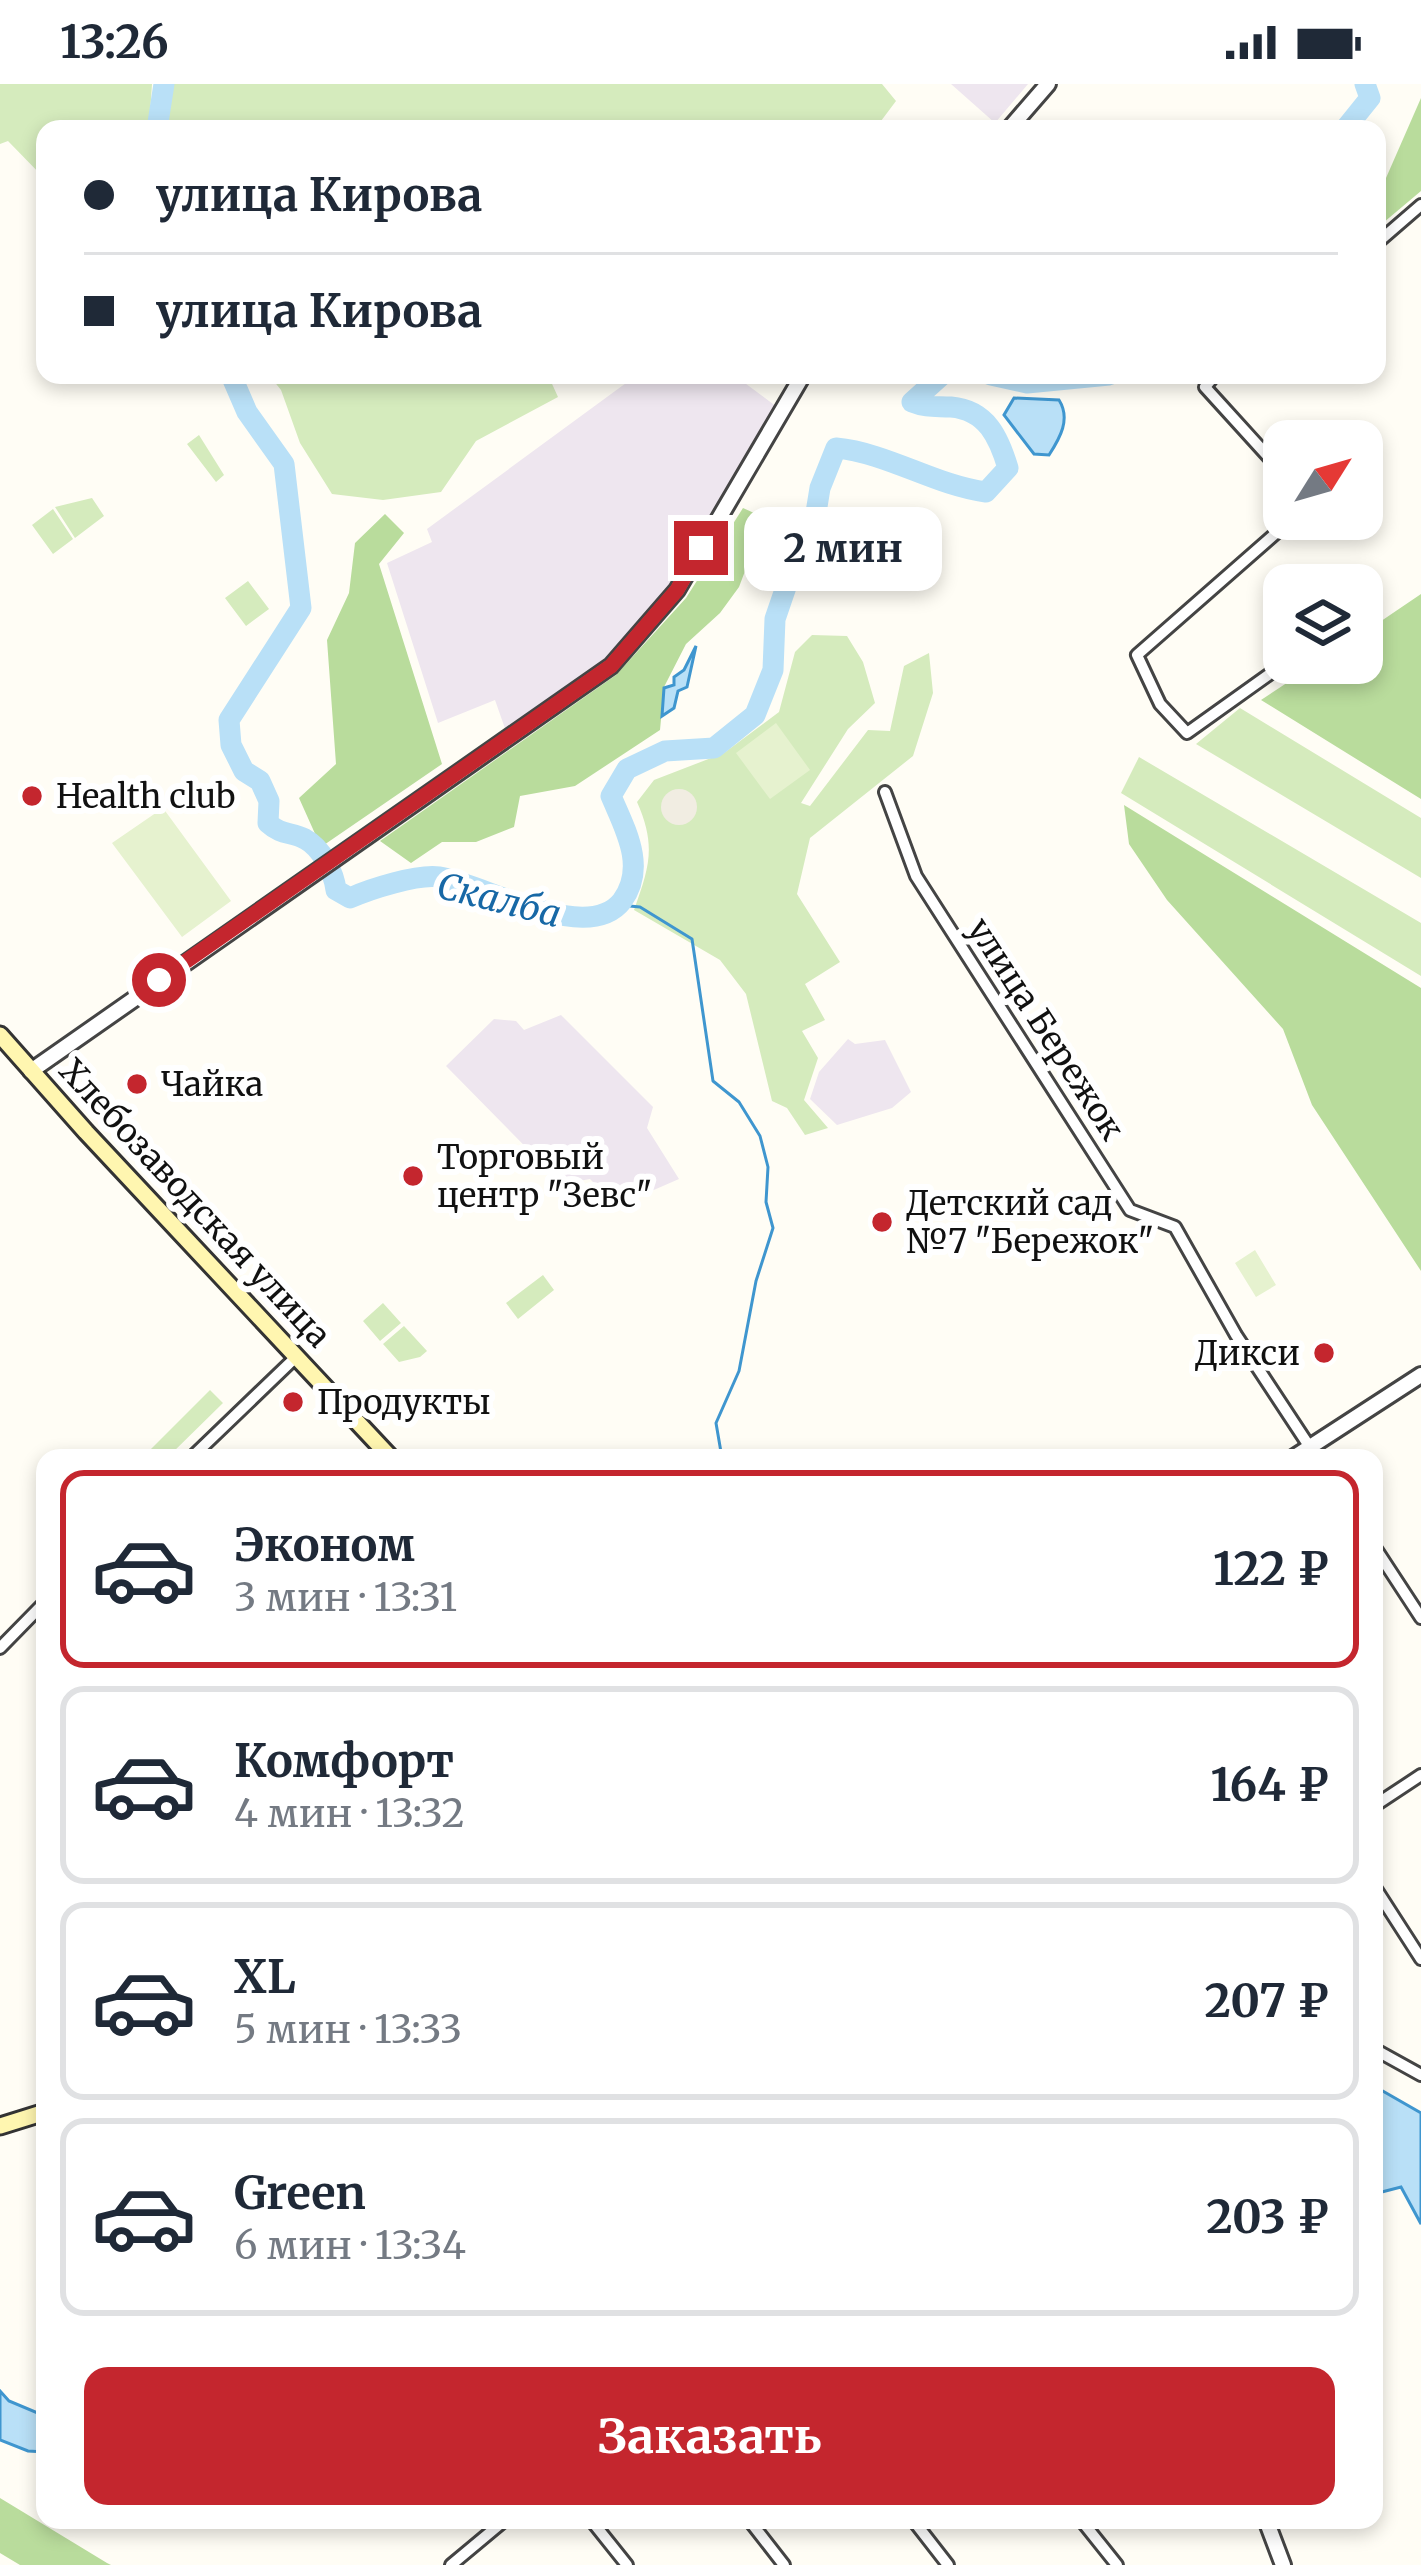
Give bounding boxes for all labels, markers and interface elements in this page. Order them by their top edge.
text: 13:26 [60,14,169,70]
text: улица Кирова [156,167,483,223]
text: улица Кирова [156,283,483,339]
north arrow [1263,420,1383,540]
map controls [1263,420,1383,684]
callout: 2 мин [743,506,941,590]
route end [674,521,728,575]
text: 2 мин [783,524,903,573]
button: layers [1263,564,1383,684]
place label: Health club [56,776,235,817]
marker: Health club [19,783,45,809]
water label: Скалба [432,863,566,937]
street label: улица Бережок [959,910,1133,1148]
route start [132,953,186,1007]
street label: Хлебозаводская улица [51,1051,339,1355]
place label: Чайка [161,1064,263,1105]
marker: Чайка [124,1071,150,1097]
place label: Торговый центр "Зевс" [437,1137,652,1216]
marker: Торговый центр "Зевс" [400,1163,426,1189]
place label: Детский сад №7 "Бережок" [906,1183,1154,1262]
marker: Детский сад №7 "Бережок" [869,1209,895,1235]
place label: Дикси [1195,1333,1300,1374]
marker: Дикси [1311,1340,1337,1366]
place label: Продукты [317,1382,491,1423]
marker: Продукты [280,1389,306,1415]
icon: car [90,1515,198,1623]
text: Эконом [234,1517,415,1573]
text: 122 ₽ [1213,1541,1329,1597]
text: 3 мин · 13:31 [234,1573,457,1622]
icon: car [90,1731,198,1839]
text: Комфорт [234,1733,454,1789]
text: 164 ₽ [1210,1757,1329,1813]
text: 4 мин · 13:32 [234,1789,465,1838]
icon: car [90,1947,198,2055]
text: XL [234,1949,296,2005]
text: 207 ₽ [1204,1973,1329,2029]
text: 5 мин · 13:33 [234,2005,462,2054]
icon: car [90,2163,198,2271]
text: Green [234,2165,366,2221]
text: 203 ₽ [1206,2189,1329,2245]
text: 6 мин · 13:34 [234,2221,466,2270]
button: Заказать [84,2367,1335,2505]

